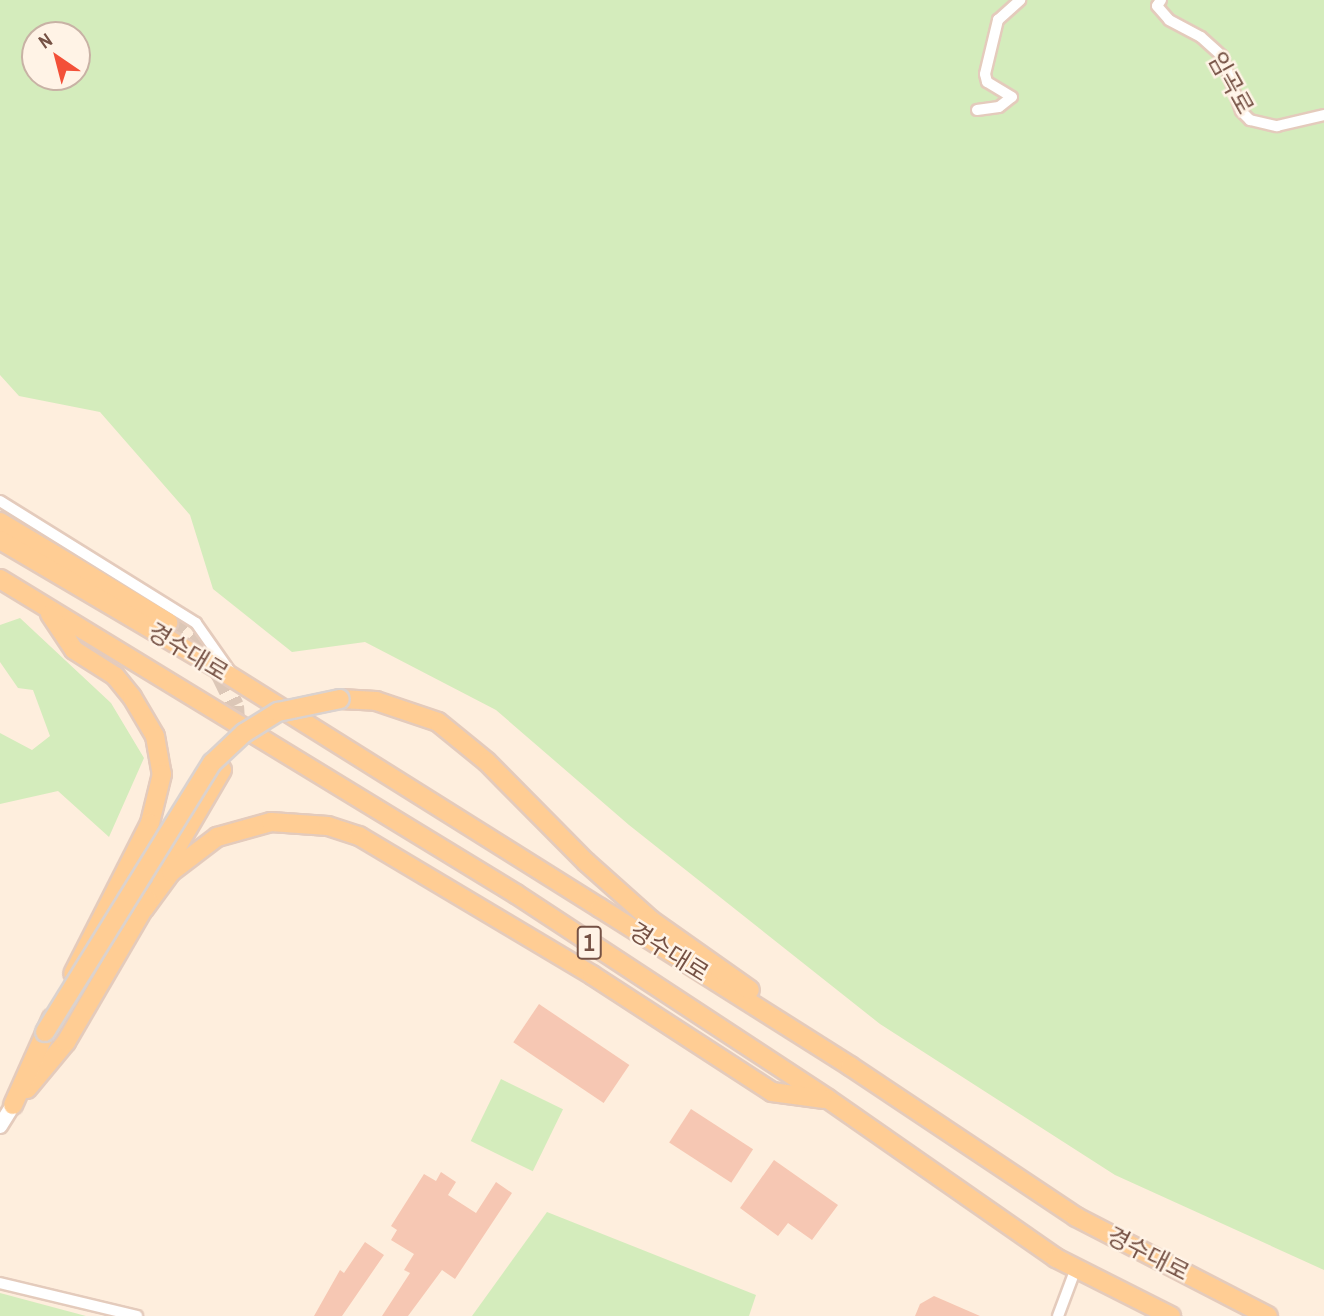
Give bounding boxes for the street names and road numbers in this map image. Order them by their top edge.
street label: 임곡로 [1202,47,1260,119]
street label: 경수대로 [143,617,233,687]
street label: 경수대로 [624,916,714,988]
road number: 1 [577,924,601,962]
street label: 경수대로 [1102,1221,1194,1287]

